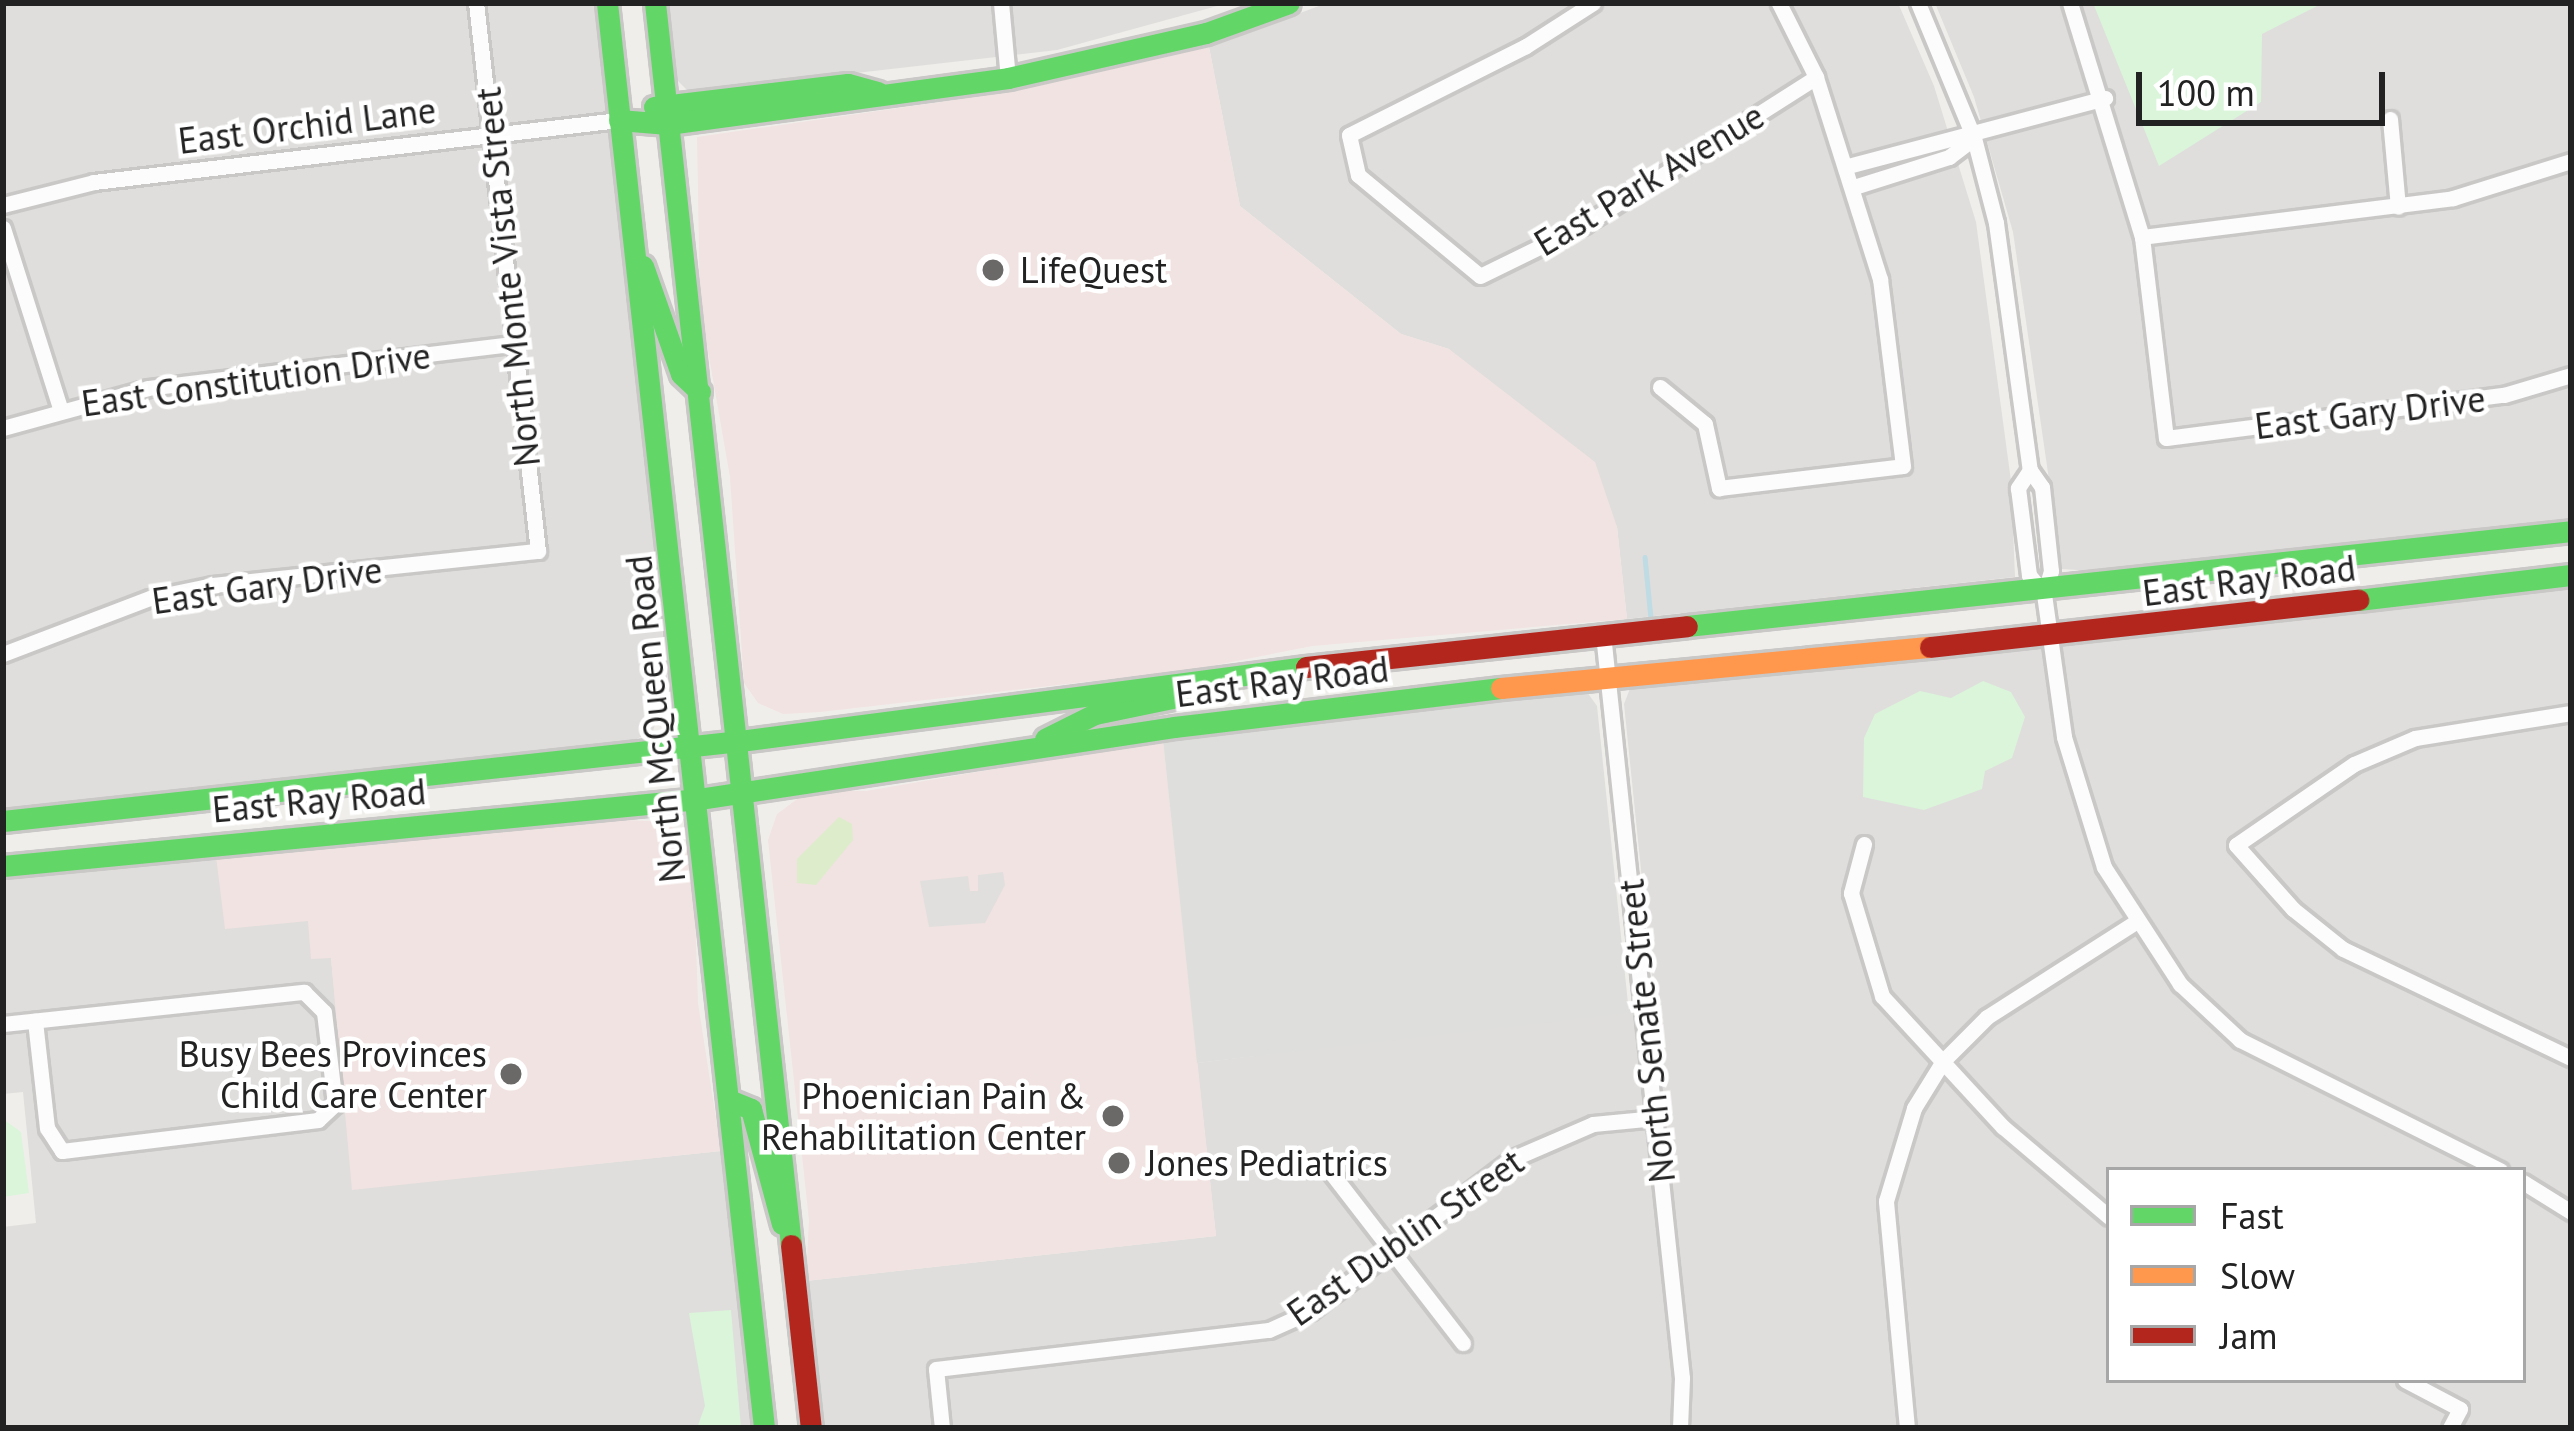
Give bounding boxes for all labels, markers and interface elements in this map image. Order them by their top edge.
scale bar [2142,48,2391,122]
text: 100 m [2157,69,2255,116]
street label: North Monte Vista Street [466,85,548,469]
street label: East Orchid Lane [176,88,438,162]
street label: East Park Avenue [1525,93,1773,265]
place label: LifeQuest [1020,248,1167,292]
marker: LifeQuest [977,254,1009,286]
street label: East Constitution Drive [79,333,433,425]
street label: East Gary Drive [2252,376,2488,448]
street label: East Ray Road [2139,545,2359,615]
street label: East Gary Drive [148,547,386,623]
street label: North McQueen Road [616,553,694,885]
street label: East Ray Road [1172,646,1392,716]
street label: East Ray Road [210,769,428,831]
street label: North Senate Street [1609,877,1683,1185]
place label: Busy Bees Provinces Child Care Center [178,1031,487,1116]
marker: Busy Bees Provinces Child Care Center [498,1061,524,1087]
place label: Phoenician Pain & Rehabilitation Center [761,1073,1086,1158]
marker: Phoenician Pain & Rehabilitation Center [1097,1100,1129,1132]
street label: East Dublin Street [1279,1140,1531,1334]
place label: Jones Pediatrics [1146,1141,1388,1185]
marker: Jones Pediatrics [1103,1147,1135,1179]
legend [2106,1167,2526,1383]
text: Fast [2220,1192,2284,1239]
text: Slow [2220,1252,2295,1299]
text: Jam [2220,1312,2278,1359]

